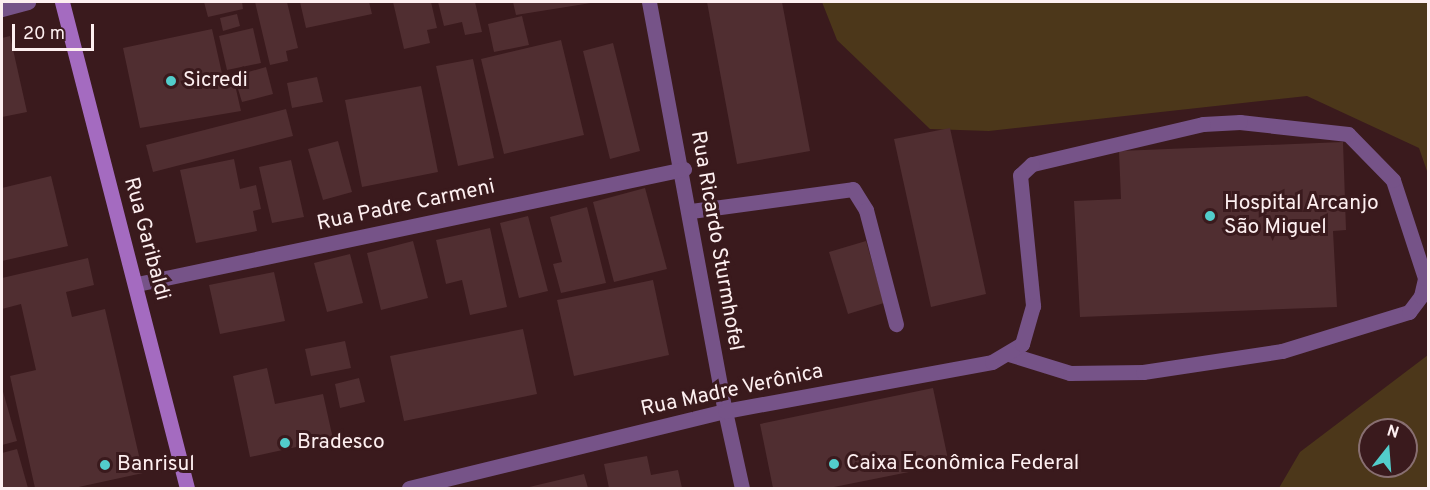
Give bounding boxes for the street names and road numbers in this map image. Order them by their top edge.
street label: Rua Ricardo Sturmhofel [684,129,748,353]
street label: Rua Garibaldi [117,175,175,303]
street label: Rua Padre Carmeni [315,175,497,237]
street label: Rua Madre Verônica [638,359,826,423]

